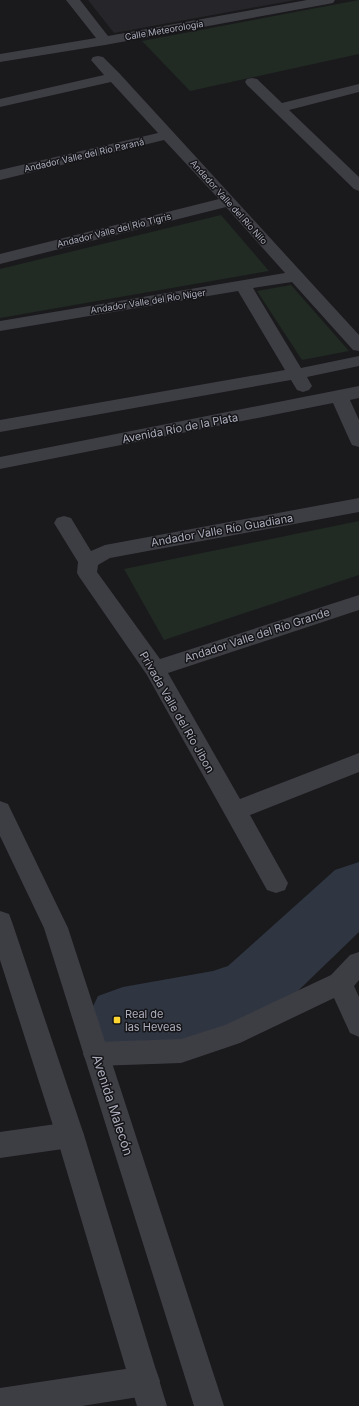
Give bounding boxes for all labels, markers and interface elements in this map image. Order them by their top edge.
street label: Calle Meteorología [124,18,204,42]
street label: Andador Valle del Río Paraná [23,136,145,174]
street label: Andador Valle del Río Nilo [188,158,270,246]
street label: Andador Valle del Río Tigris [56,210,172,250]
street label: Andador Valle del Río Níger [90,286,207,316]
street label: Avenida Río de la Plata [121,410,239,446]
street label: Andador Valle Río Guadiana [150,511,294,549]
street label: Andador Valle del Río Grande [182,605,332,665]
street label: Privada Valle del Río Jibon [137,649,217,775]
place label: Real de las Heveas [125,1007,182,1034]
marker: Real de las Heveas [112,1015,122,1025]
street label: Avenida Malecón [89,1053,137,1157]

